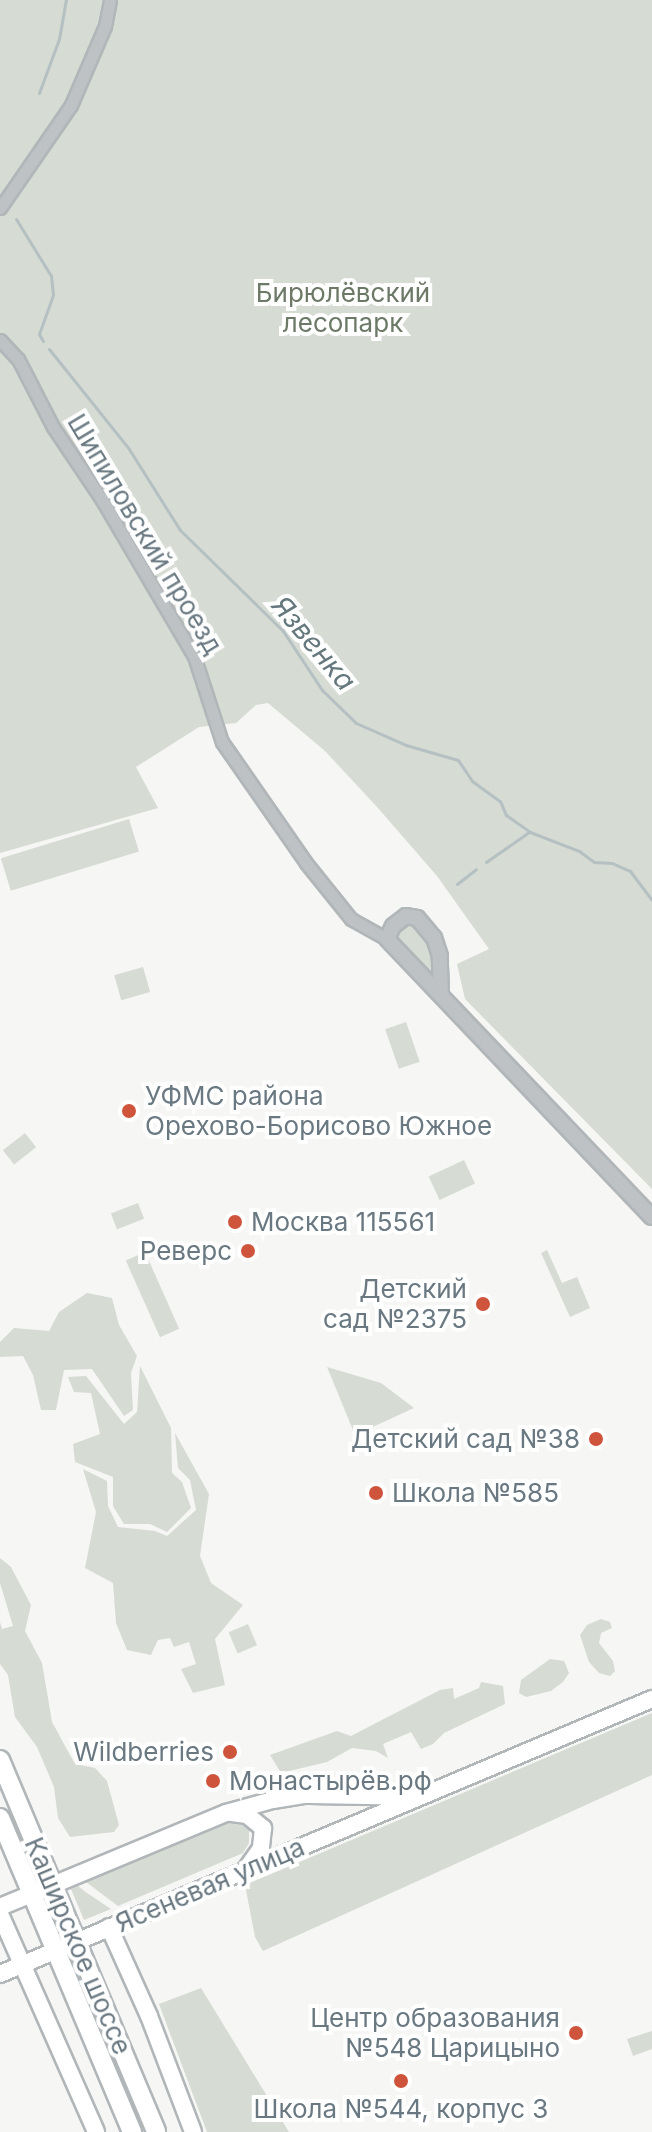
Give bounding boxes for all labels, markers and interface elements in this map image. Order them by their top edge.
park label: Бирюлёвский лесопарк [256,277,430,338]
street label: Шипиловский проезд [61,408,229,660]
water label: Язвенка [265,589,363,697]
place label: УФМС района Орехово-Борисово Южное [145,1080,492,1142]
marker: УФМС района Орехово-Борисово Южное [120,1102,138,1120]
place label: Москва 115561 [251,1206,435,1238]
marker: Москва 115561 [226,1213,244,1231]
place label: Реверс [140,1235,232,1267]
marker: Реверс [239,1242,257,1260]
place label: Детский сад №2375 [323,1273,467,1334]
marker: Детский сад №2375 [474,1295,492,1313]
place label: Детский сад №38 [351,1423,580,1455]
marker: Детский сад №38 [587,1430,605,1448]
place label: Школа №585 [392,1477,559,1509]
marker: Школа №585 [367,1484,385,1502]
place label: Wildberries [73,1736,214,1768]
marker: Wildberries [221,1743,239,1761]
place label: Монастырёв.рф [229,1765,432,1797]
marker: Монастырёв.рф [204,1772,222,1790]
street label: Ясеневая улица [111,1831,309,1939]
street label: Каширское шоссе [18,1833,138,2059]
place label: Центр образования №548 Царицыно [310,2002,560,2064]
marker: Центр образования №548 Царицыно [567,2024,585,2042]
marker: Школа №544, корпус 3 [392,2072,410,2090]
place label: Школа №544, корпус 3 [253,2093,549,2125]

